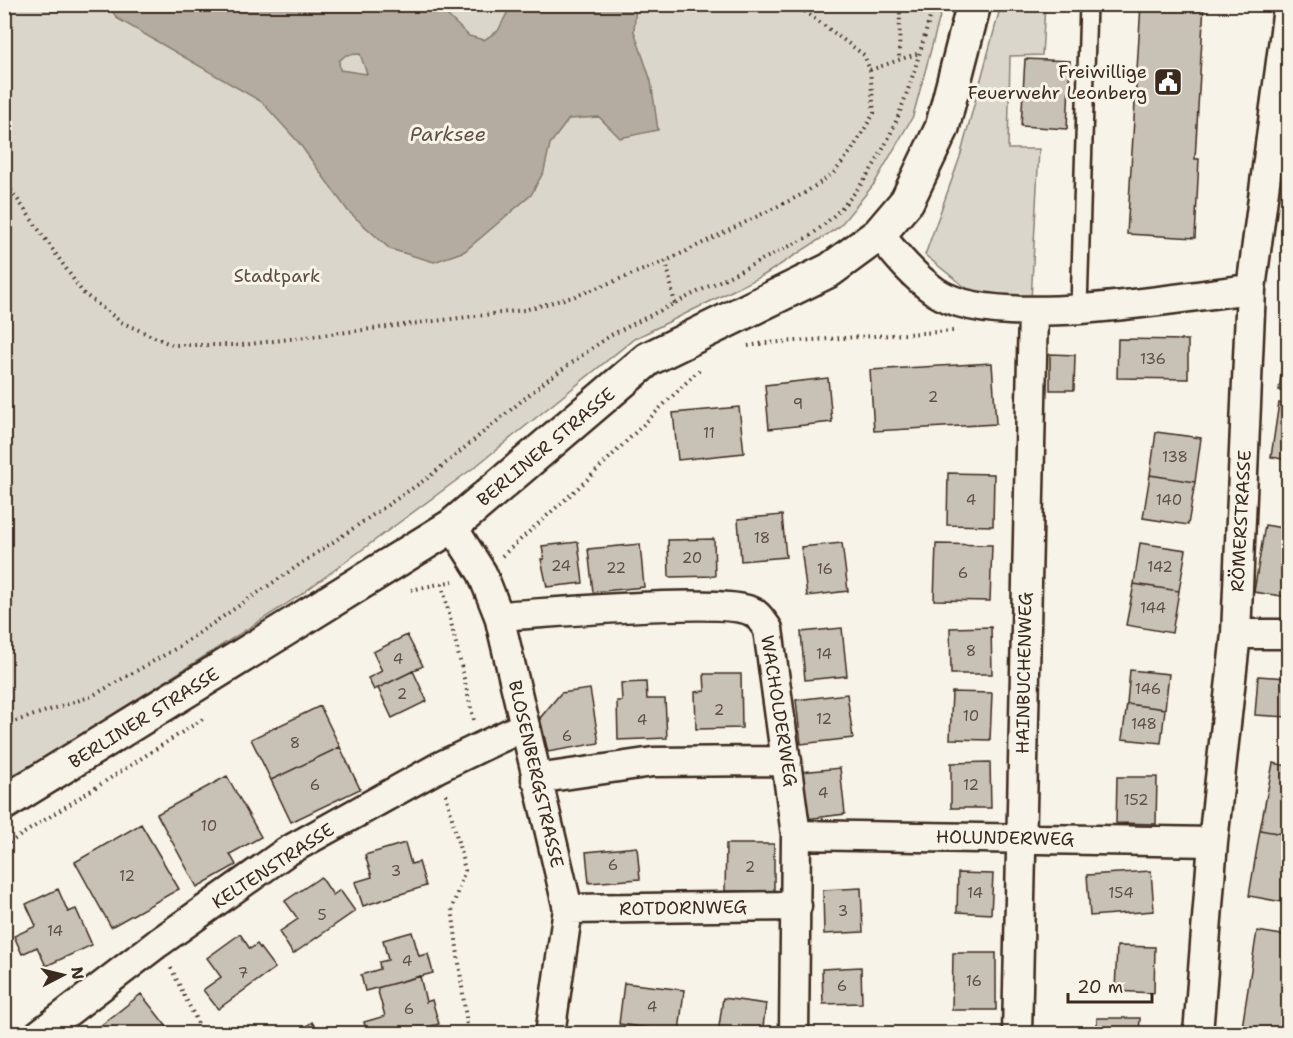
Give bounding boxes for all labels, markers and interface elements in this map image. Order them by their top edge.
place label: Freiwillige Feuerwehr Leonberg [968,60,1147,105]
public building icon: Freiwillige Feuerwehr Leonberg [1152,66,1184,98]
water label: Parksee [410,121,486,147]
park label: Stadtpark [234,264,320,288]
house number: 136 [1140,349,1166,369]
street label: BERLINER STRASSE [472,382,620,512]
house number: 2 [928,387,938,407]
house number: 9 [793,394,803,414]
house number: 11 [703,423,715,443]
house number: 138 [1162,447,1188,467]
street label: RÖMERSTRASSE [1225,449,1257,593]
house number: 4 [966,490,976,510]
house number: 140 [1156,490,1182,510]
house number: 18 [754,528,770,548]
house number: 20 [682,548,702,568]
house number: 24 [551,556,571,576]
house number: 142 [1147,557,1173,577]
house number: 22 [606,558,626,578]
house number: 16 [817,559,833,579]
house number: 6 [958,563,968,583]
street label: HAINBUCHENWEG [1011,591,1037,754]
house number: 144 [1140,598,1166,618]
street label: WACHOLDERWEG [755,634,803,789]
house number: 8 [966,641,976,661]
house number: 14 [816,644,832,664]
house number: 4 [393,649,403,669]
street label: BERLINER STRASSE [64,662,224,774]
street label: BLOSENBERGSTRASSE [503,678,569,870]
house number: 146 [1135,679,1161,699]
house number: 2 [397,684,407,704]
house number: 2 [714,700,724,720]
house number: 10 [963,706,979,726]
house number: 12 [816,709,832,729]
house number: 4 [637,710,647,730]
house number: 148 [1131,714,1157,734]
house number: 6 [562,726,572,746]
house number: 8 [290,733,300,753]
house number: 6 [310,775,320,795]
house number: 12 [963,775,979,795]
house number: 4 [818,783,828,803]
house number: 152 [1124,790,1148,810]
house number: 10 [201,816,217,836]
street label: KELTENSTRASSE [207,818,339,914]
street label: HOLUNDERWEG [936,825,1075,851]
house number: 6 [608,855,618,875]
house number: 2 [745,857,755,877]
house number: 3 [391,861,401,881]
house number: 12 [119,866,135,886]
house number: 14 [967,883,983,903]
house number: 154 [1108,883,1134,903]
street label: ROTDORNWEG [619,895,748,921]
house number: 3 [838,901,848,921]
house number: 5 [317,905,327,925]
house number: 14 [47,921,63,941]
north arrow [33,945,93,1005]
house number: 4 [402,951,412,971]
house number: 7 [238,963,248,983]
text: N [66,966,89,981]
scale bar [1068,966,1152,1004]
house number: 16 [966,971,982,991]
text: 20 m [1077,975,1123,999]
house number: 6 [837,976,847,996]
house number: 4 [647,997,657,1017]
house number: 6 [404,999,414,1019]

